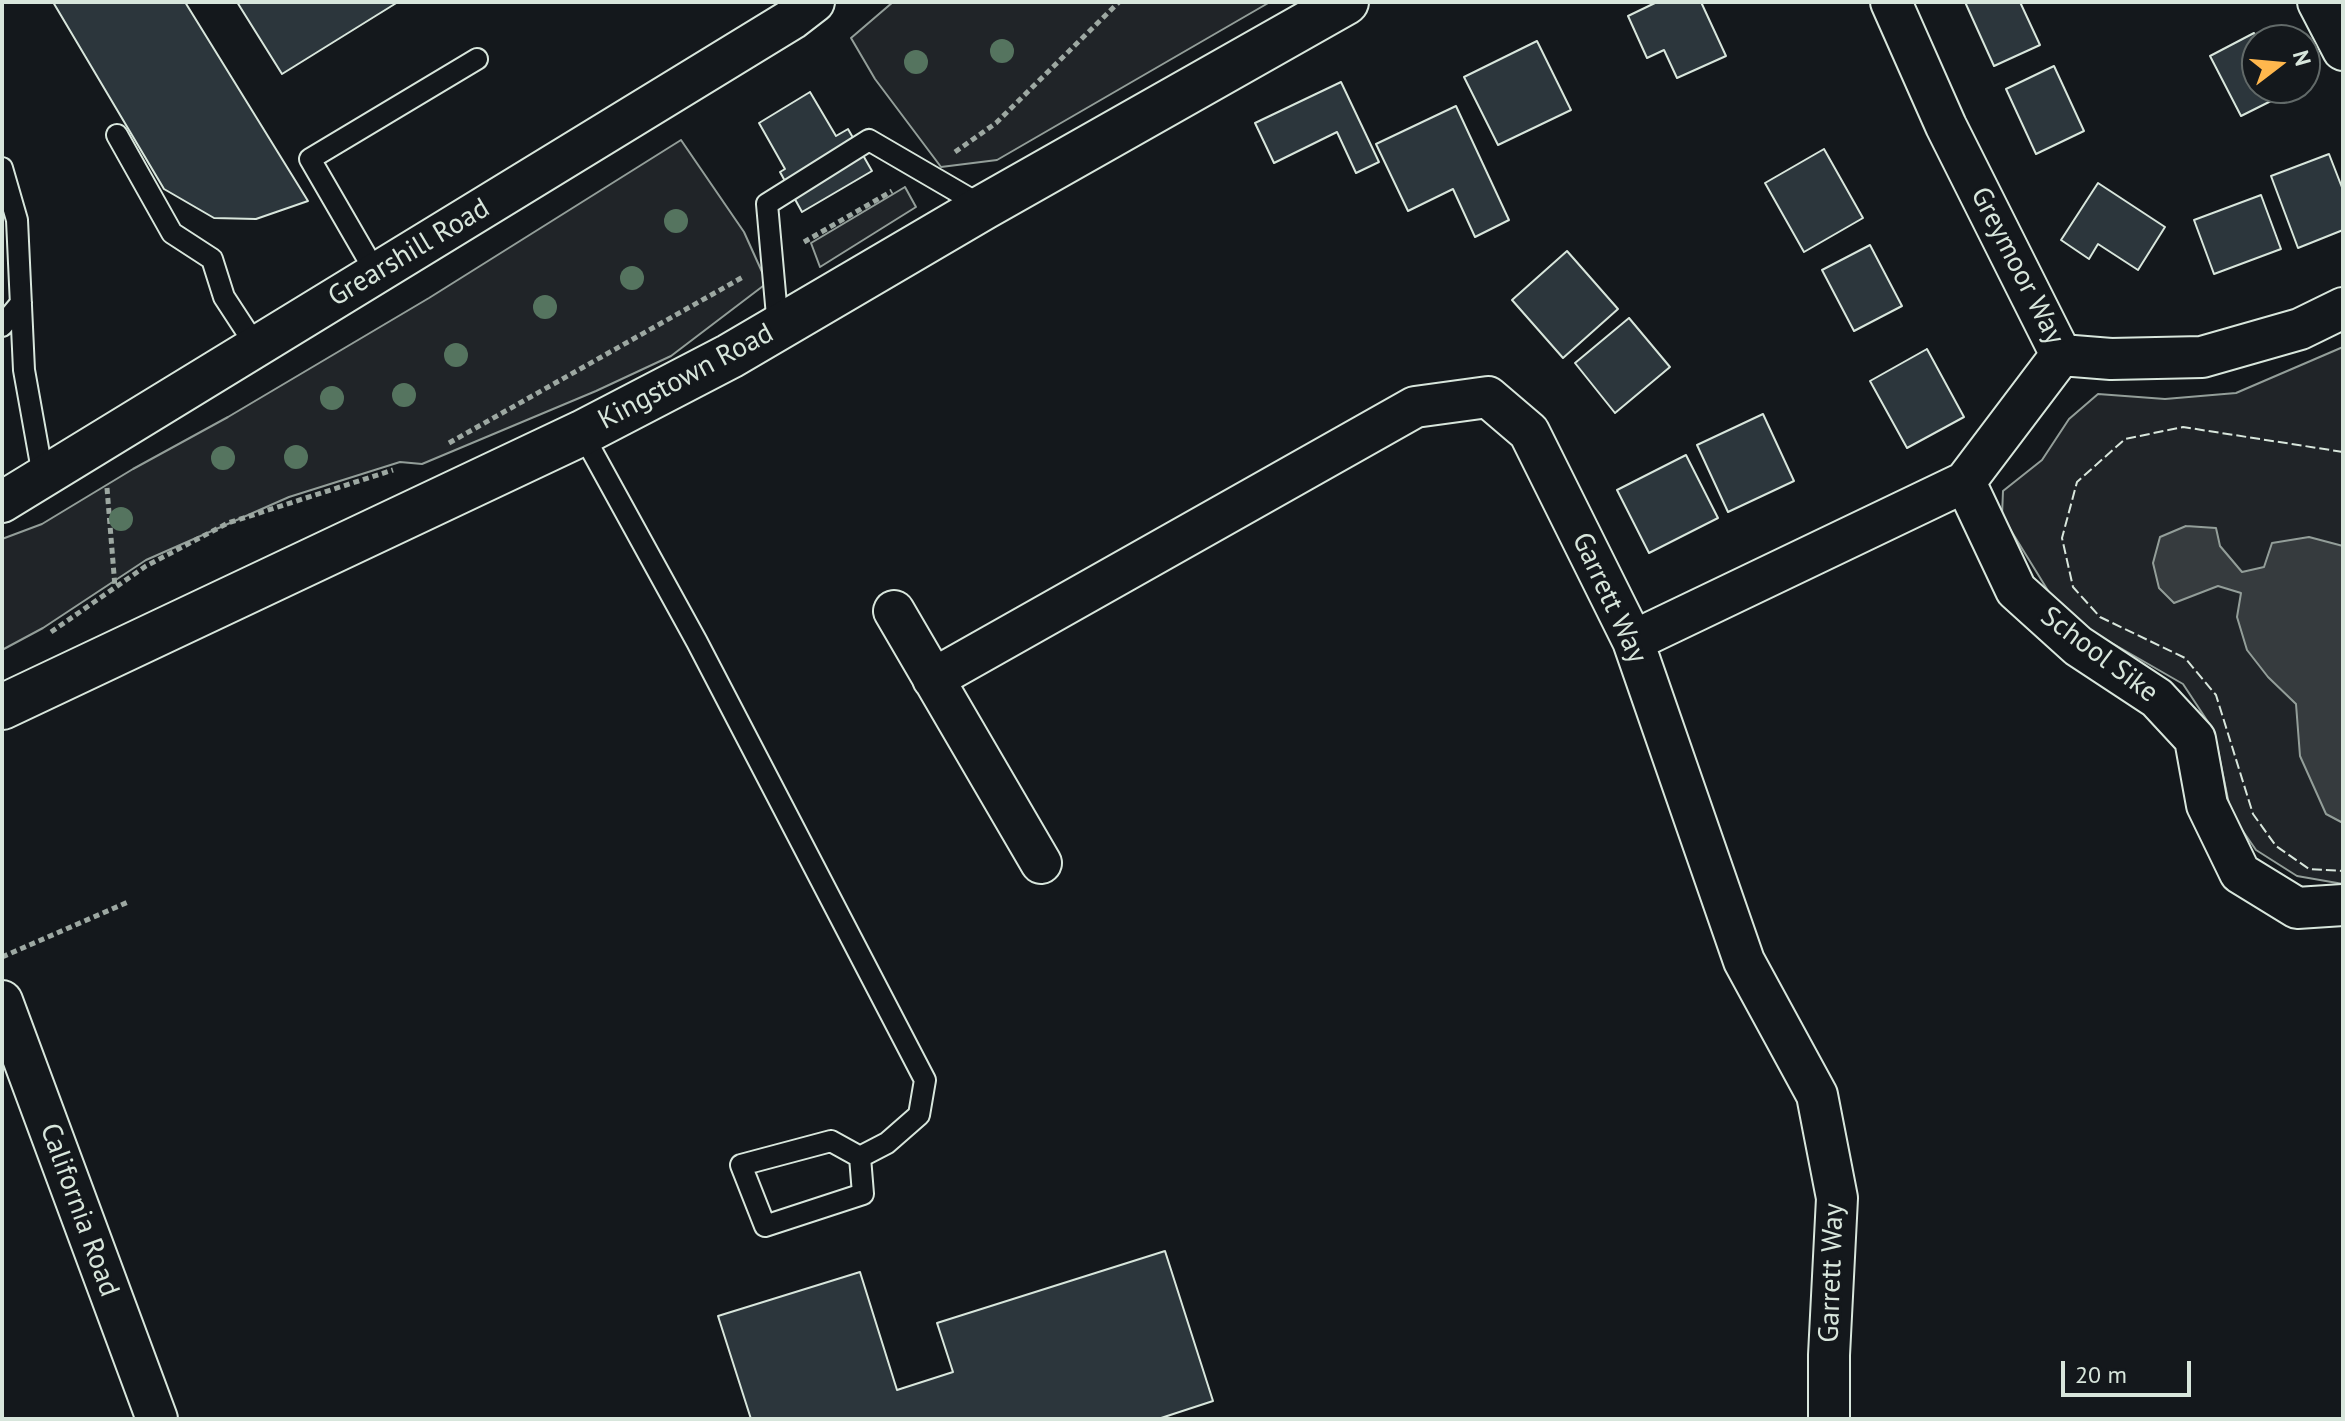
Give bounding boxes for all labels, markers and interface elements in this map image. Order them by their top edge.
north arrow [2241,24,2321,104]
text: N [2287,47,2318,69]
street label: Greymoor Way [1963,182,2071,350]
street label: Grearshill Road [322,192,496,314]
street label: Kingstown Road [593,317,779,437]
street label: Garrett Way [1564,528,1654,668]
street label: School Sike [2034,600,2164,710]
street label: California Road [32,1119,126,1301]
street label: Garrett Way [1813,1203,1851,1343]
scale bar [2065,1345,2195,1395]
text: 20 m [2075,1359,2127,1390]

